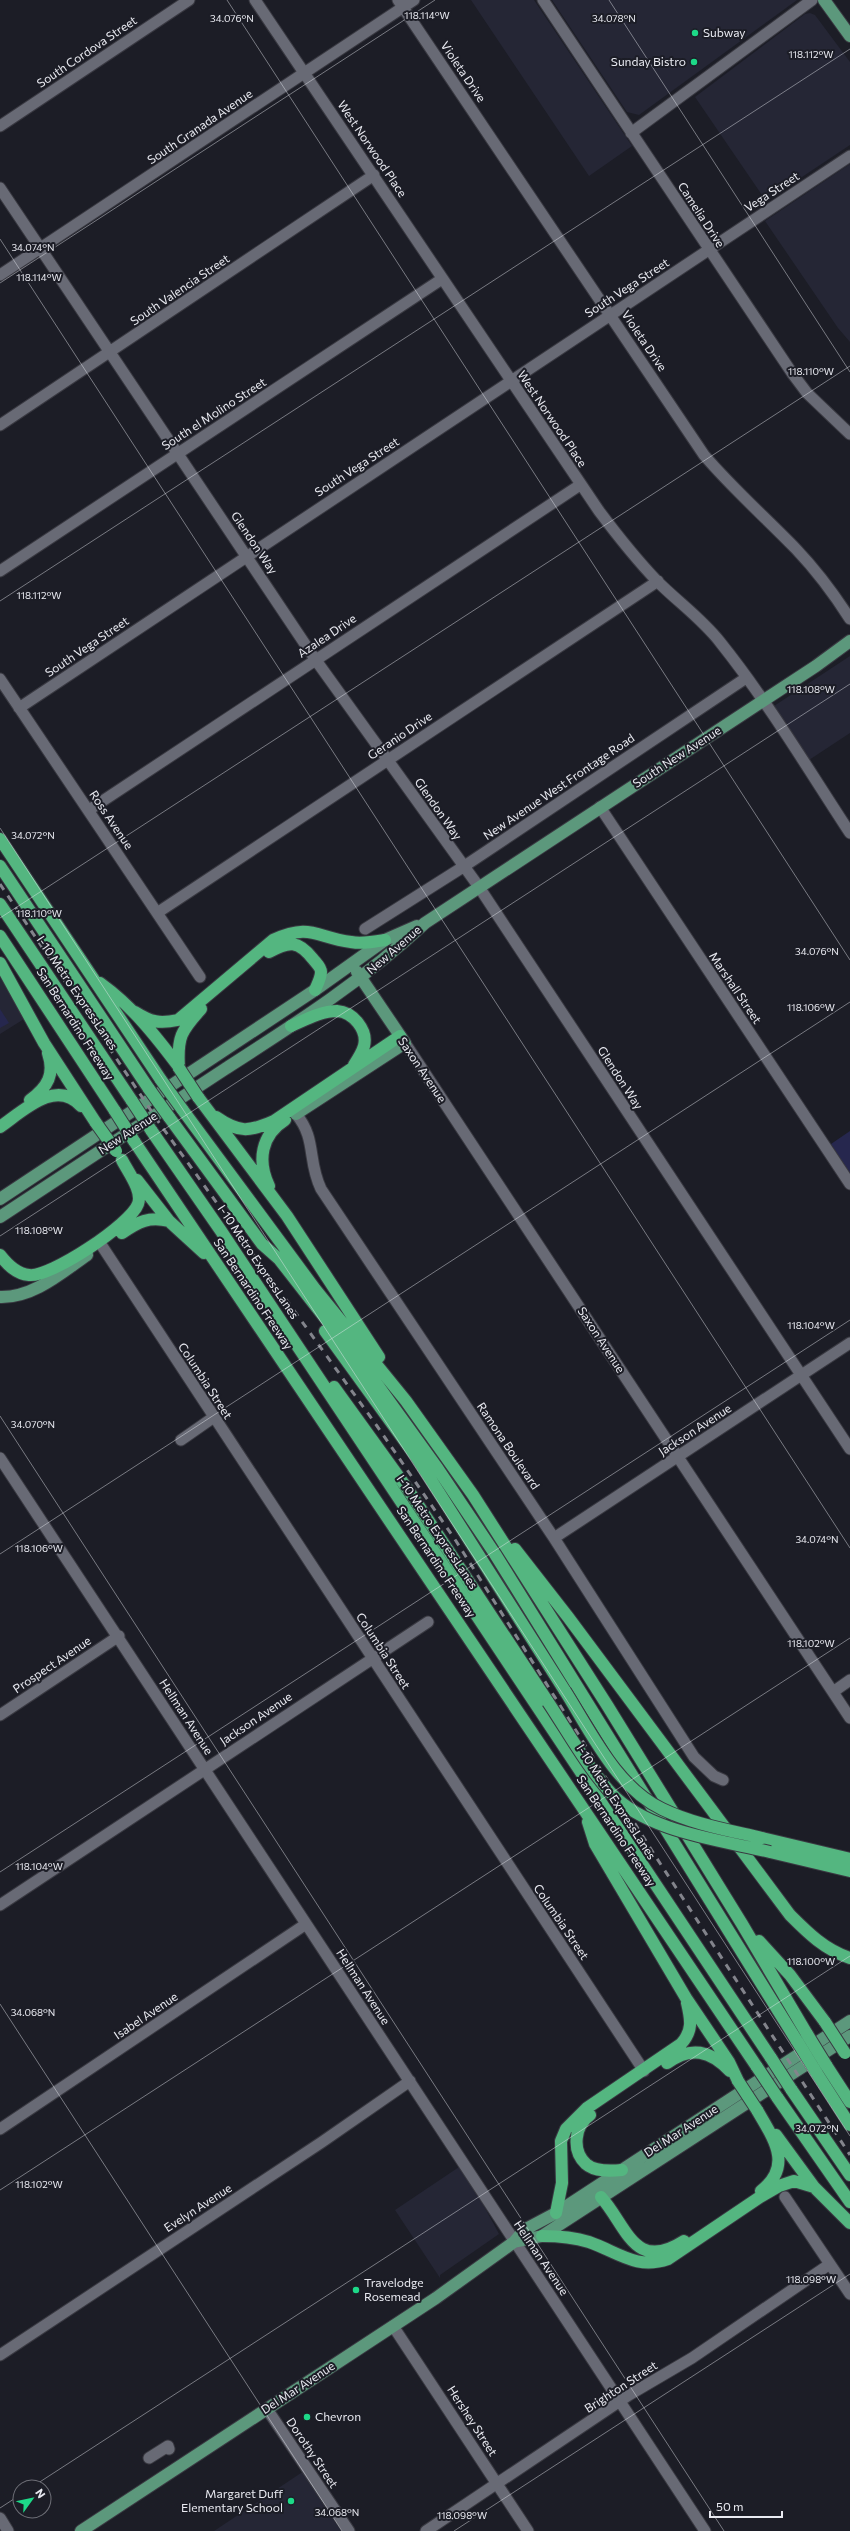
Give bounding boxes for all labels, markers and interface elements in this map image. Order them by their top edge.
text: 118.114°W [404,9,450,21]
text: 34.076°N [210,12,254,24]
text: 34.078°N [592,12,636,24]
street label: South Cordova Street [34,13,139,90]
place label: Subway [703,25,746,39]
marker: Subway [690,28,700,38]
street label: Violeta Drive [438,38,489,104]
text: 118.112°W [788,48,834,60]
place label: Sunday Bistro [611,54,686,68]
marker: Sunday Bistro [689,57,699,67]
street label: South Granada Avenue [144,86,255,166]
street label: West Norwood Place [335,97,410,199]
street label: Vega Street [741,168,802,214]
street label: Camelia Drive [676,179,728,250]
text: 34.074°N [11,241,55,253]
street label: South Valencia Street [127,251,232,328]
street label: South Vega Street [582,255,671,320]
text: 118.114°W [16,271,62,283]
street label: Violeta Drive [619,307,670,373]
text: 118.110°W [788,365,834,377]
street label: West Norwood Place [515,367,590,469]
street label: South el Molino Street [159,374,268,452]
street label: South Vega Street [312,434,401,499]
street label: Glendon Way [229,509,281,576]
text: 118.112°W [16,589,62,601]
street label: Azalea Drive [295,611,358,660]
street label: South Vega Street [42,613,131,679]
text: 118.108°W [787,683,835,695]
street label: Geranio Drive [365,709,434,762]
street label: South New Avenue [630,722,723,790]
street label: New Avenue West Frontage Road [480,730,637,842]
street label: Glendon Way [412,775,465,842]
street label: Ross Avenue [87,787,137,852]
text: 34.072°N [11,829,55,841]
text: 118.110°W [16,907,62,919]
street label: New Avenue [363,922,423,977]
street label: I-10 Metro ExpressLanes [34,933,121,1052]
text: 34.076°N [795,945,839,957]
street label: Marshall Street [707,949,765,1026]
street label: San Bernardino Freeway [34,965,117,1082]
text: 118.106°W [787,1001,835,1013]
street label: Saxon Avenue [396,1034,450,1105]
street label: Glendon Way [595,1043,646,1112]
street label: New Avenue [95,1108,159,1156]
street label: I-10 Metro ExpressLanes [215,1202,302,1321]
text: 118.108°W [15,1224,63,1236]
street label: San Bernardino Freeway [211,1235,296,1352]
street label: Saxon Avenue [575,1304,628,1375]
text: 118.104°W [787,1319,835,1331]
street label: Columbia Street [176,1340,236,1421]
street label: Ramona Boulevard [474,1399,543,1492]
street label: Jackson Avenue [655,1400,734,1459]
text: 34.070°N [11,1418,55,1430]
street label: I-10 Metro ExpressLanes [394,1472,481,1591]
street label: San Bernardino Freeway [394,1503,479,1620]
text: 34.074°N [795,1533,839,1545]
text: 118.106°W [15,1542,63,1554]
street label: Columbia Street [354,1610,414,1691]
street label: Prospect Avenue [10,1633,93,1695]
text: 118.102°W [787,1637,835,1649]
street label: Hellman Avenue [157,1676,216,1757]
street label: Jackson Avenue [217,1689,295,1748]
street label: I-10 Metro ExpressLanes [574,1741,659,1862]
street label: San Bernardino Freeway [574,1772,659,1889]
text: 118.104°W [15,1860,63,1872]
street label: Columbia Street [531,1881,592,1962]
street label: Hellman Avenue [334,1946,393,2027]
text: 118.100°W [787,1955,835,1967]
street label: Isabel Avenue [111,1989,180,2042]
text: 34.068°N [11,2006,55,2018]
street label: Del Mar Avenue [641,2101,720,2159]
text: 34.072°N [795,2122,839,2134]
text: 118.102°W [15,2178,63,2190]
street label: Evelyn Avenue [161,2180,234,2234]
street label: Hellman Avenue [512,2217,572,2298]
text: 118.098°W [786,2273,836,2285]
place label: Travelodge Rosemead [364,2275,424,2303]
marker: Travelodge Rosemead [351,2285,361,2295]
street label: Brighton Street [581,2357,660,2415]
street label: Del Mar Avenue [258,2358,337,2416]
street label: Hershey Street [445,2383,501,2458]
place label: Chevron [315,2409,361,2423]
marker: Chevron [302,2412,312,2422]
street label: Dorothy Street [284,2415,342,2490]
north arrow [12,2479,52,2519]
text: N [33,2486,49,2500]
place label: Margaret Duff Elementary School [181,2486,284,2514]
scale bar [710,2493,782,2519]
marker: Margaret Duff Elementary School [286,2496,296,2506]
text: 50 m [716,2499,744,2513]
text: 34.068°N [315,2506,359,2518]
text: 118.098°W [437,2509,487,2521]

